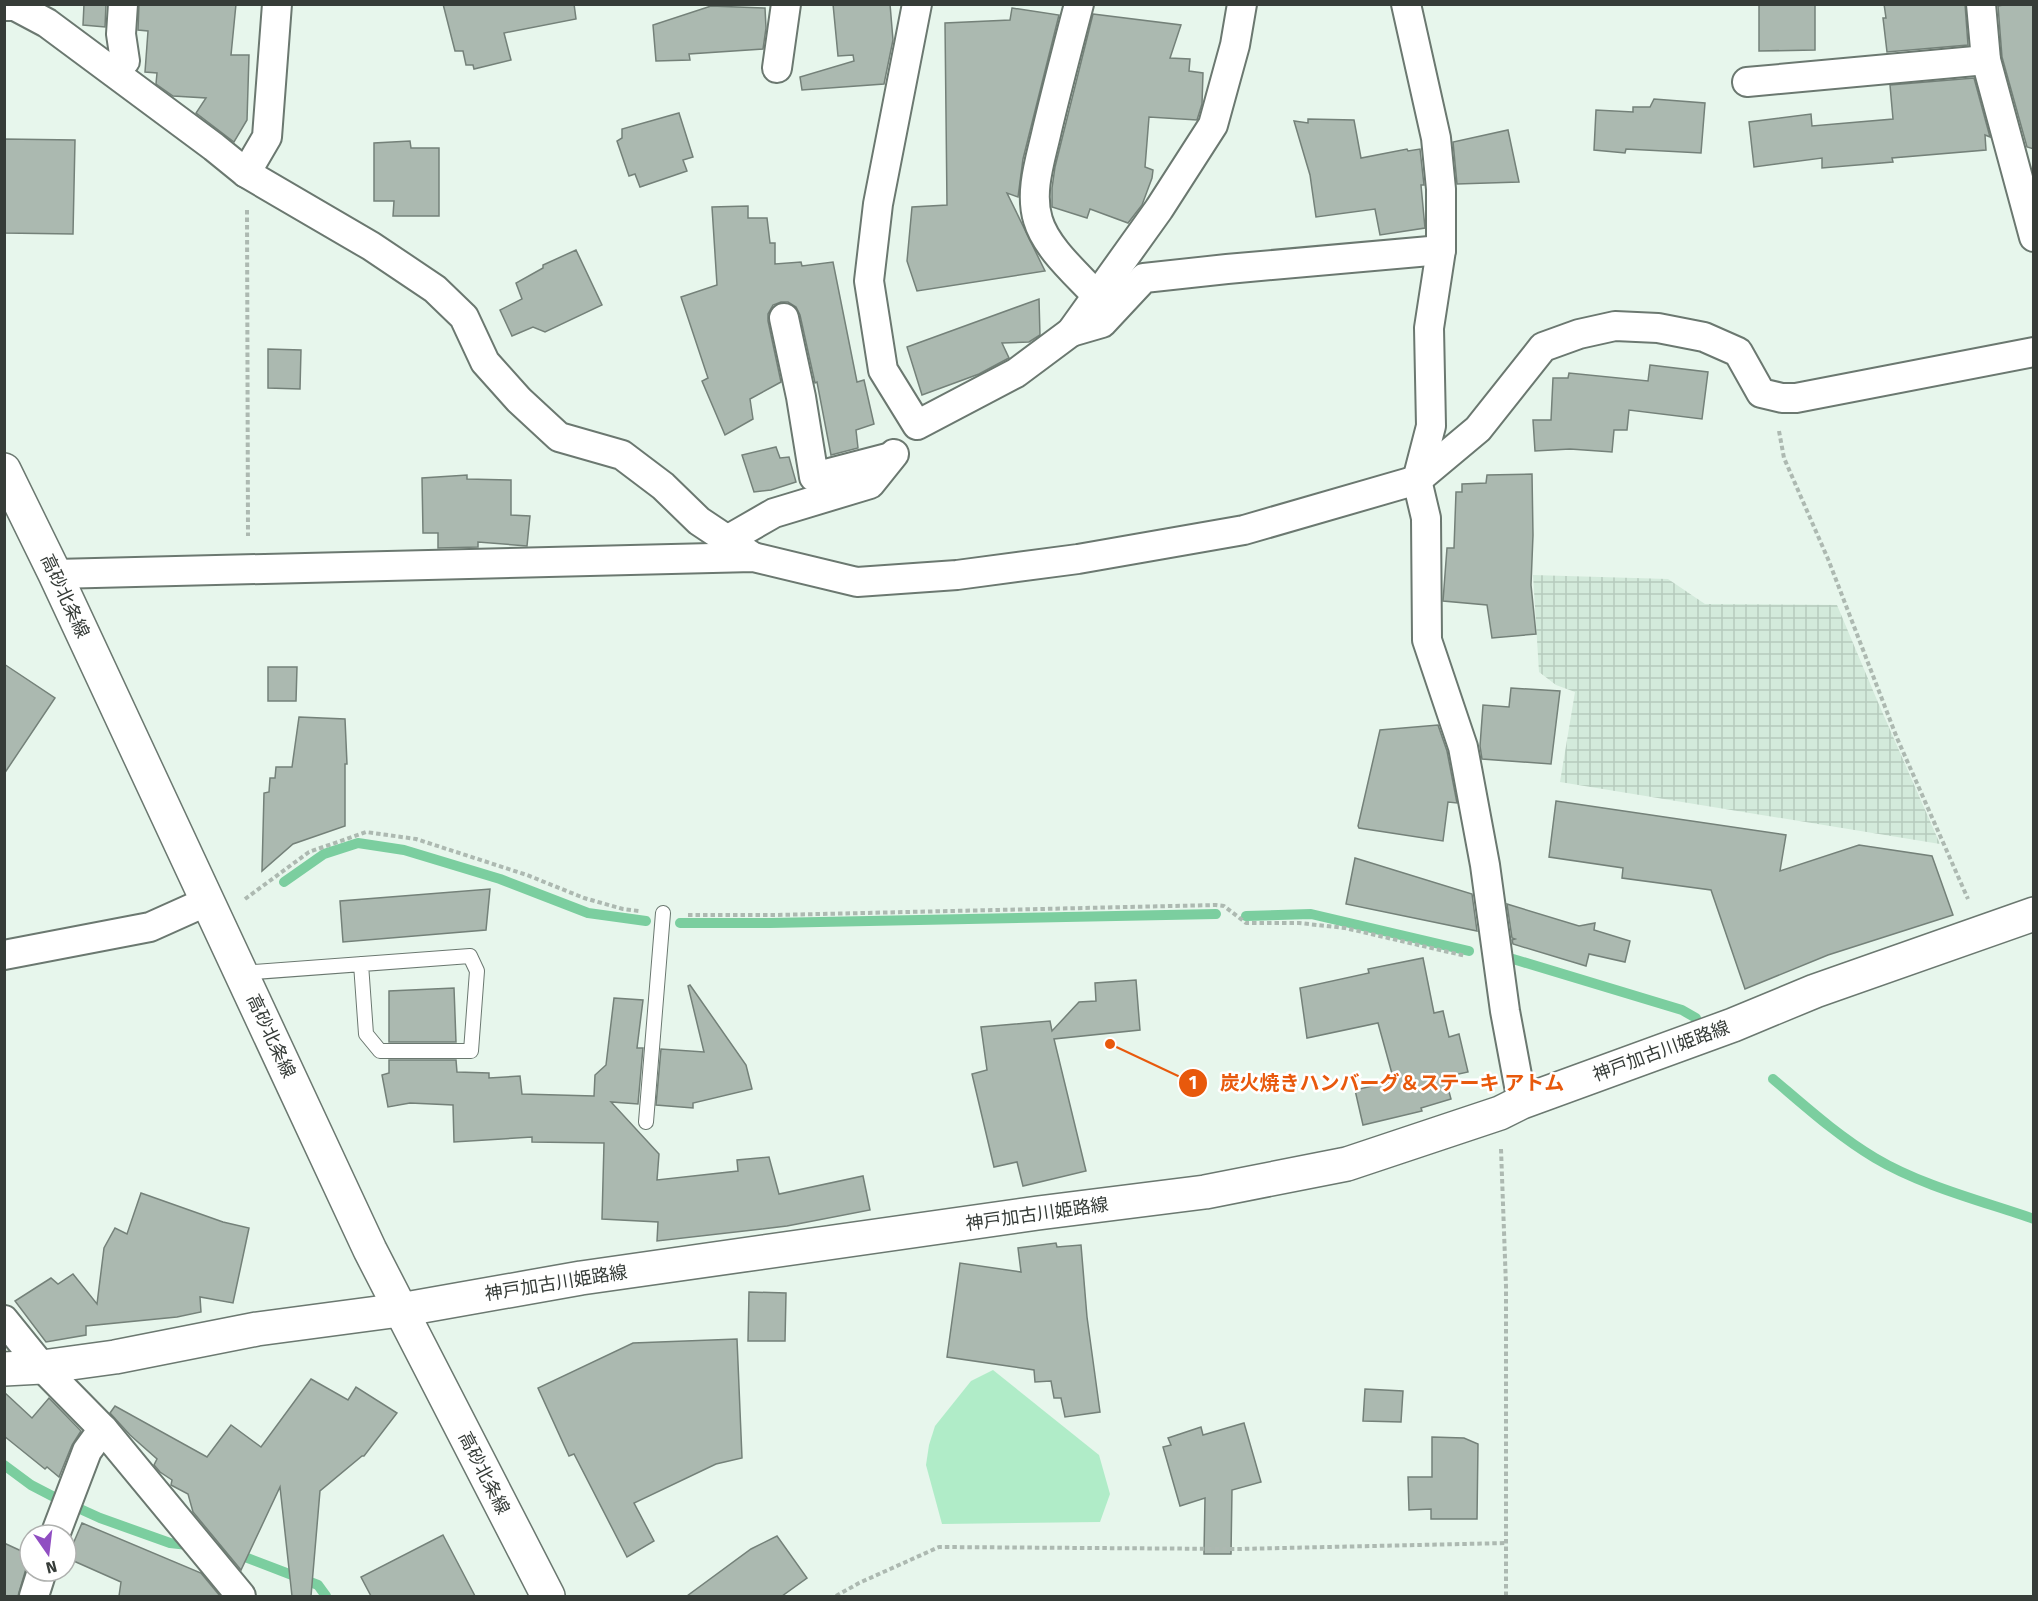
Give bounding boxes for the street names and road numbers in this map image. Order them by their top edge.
street label: 高砂北条線 [36,551,94,641]
street label: 高砂北条線 [242,991,300,1081]
street label: 神戸加古川姫路線 [1590,1016,1732,1086]
street label: 神戸加古川姫路線 [964,1193,1110,1235]
street label: 神戸加古川姫路線 [483,1261,629,1305]
street label: 高砂北条線 [454,1428,514,1518]

